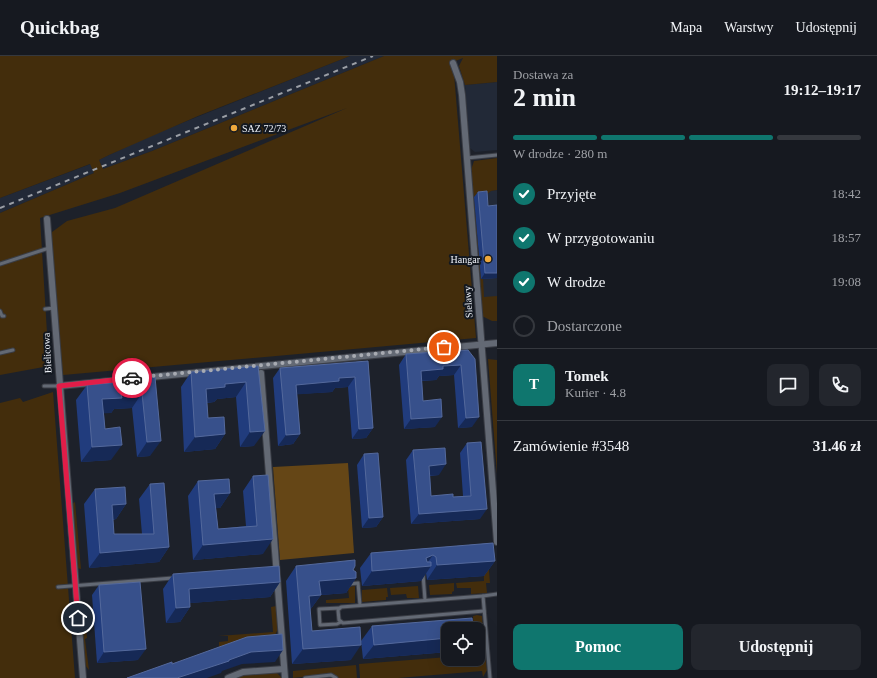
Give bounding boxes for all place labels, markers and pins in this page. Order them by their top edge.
marker: SAZ 72/73 [229,123,239,133]
place label: SAZ 72/73 [242,123,286,134]
place label: Hangar [451,254,481,265]
marker: Hangar [483,254,493,264]
pin [427,330,461,364]
pin [61,601,95,635]

